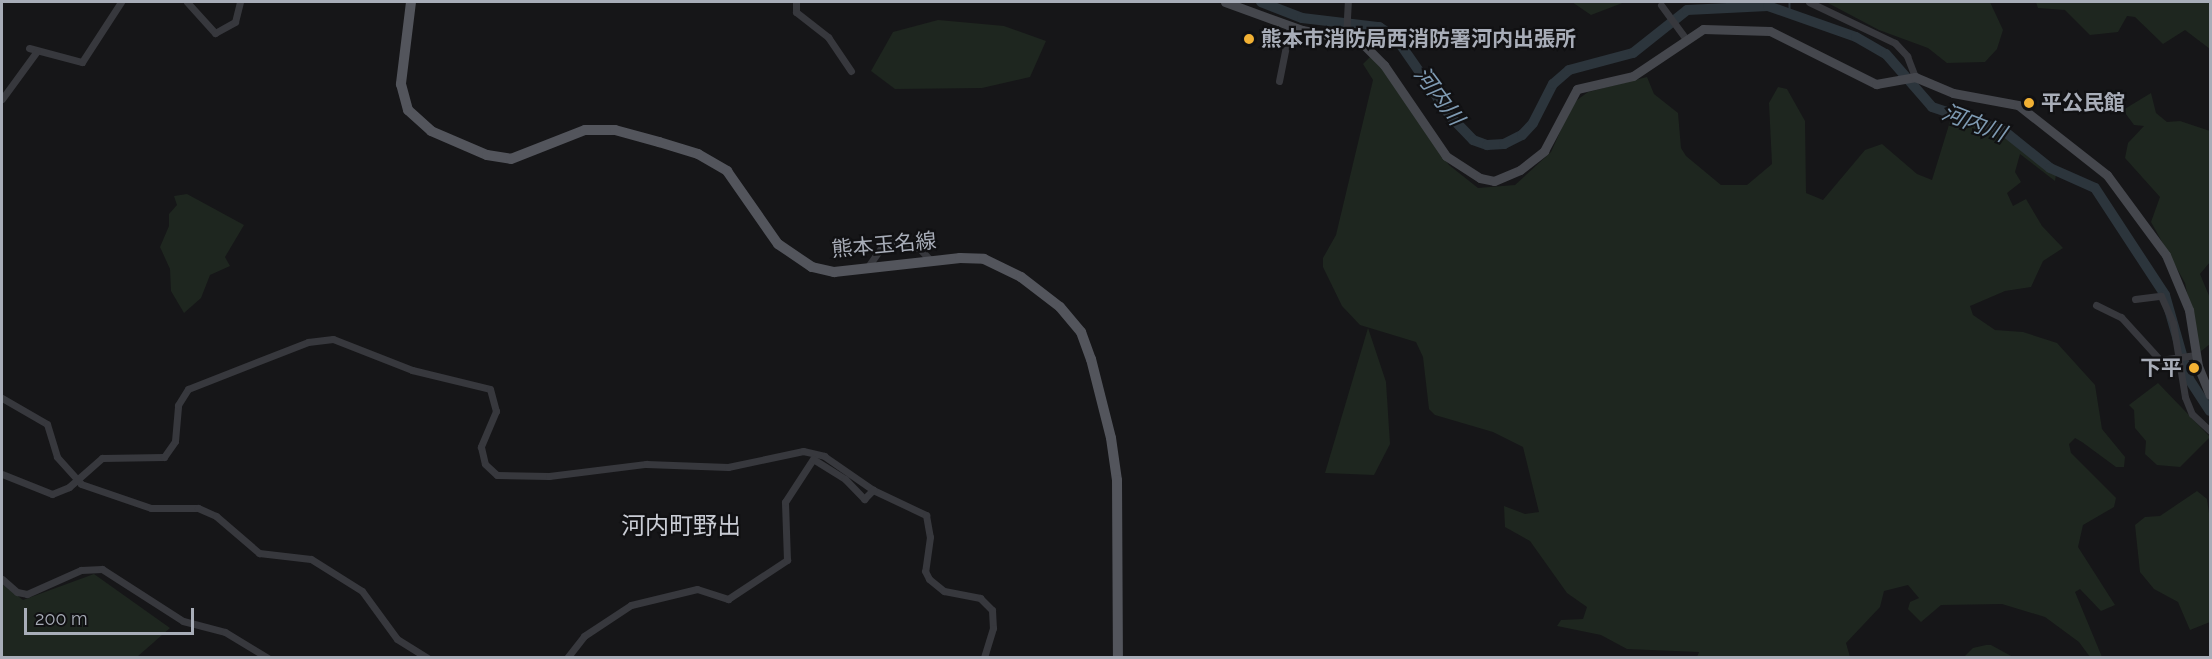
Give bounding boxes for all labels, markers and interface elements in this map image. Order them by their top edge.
place label: 熊本市消防局西消防署河内出張所 [1261,26,1576,52]
marker: 熊本市消防局西消防署河内出張所 [1242,32,1256,46]
water label: 河内川 [1409,62,1469,130]
place label: 平公民館 [2041,90,2125,116]
marker: 平公民館 [2022,96,2036,110]
water label: 河内川 [1938,99,2010,147]
street label: 熊本玉名線 [831,228,937,262]
place label: 下平 [2140,355,2182,381]
marker: 下平 [2187,361,2201,375]
district label: 河内町野出 [621,512,741,540]
scale bar [27,596,196,634]
text: 200 m [35,608,88,629]

